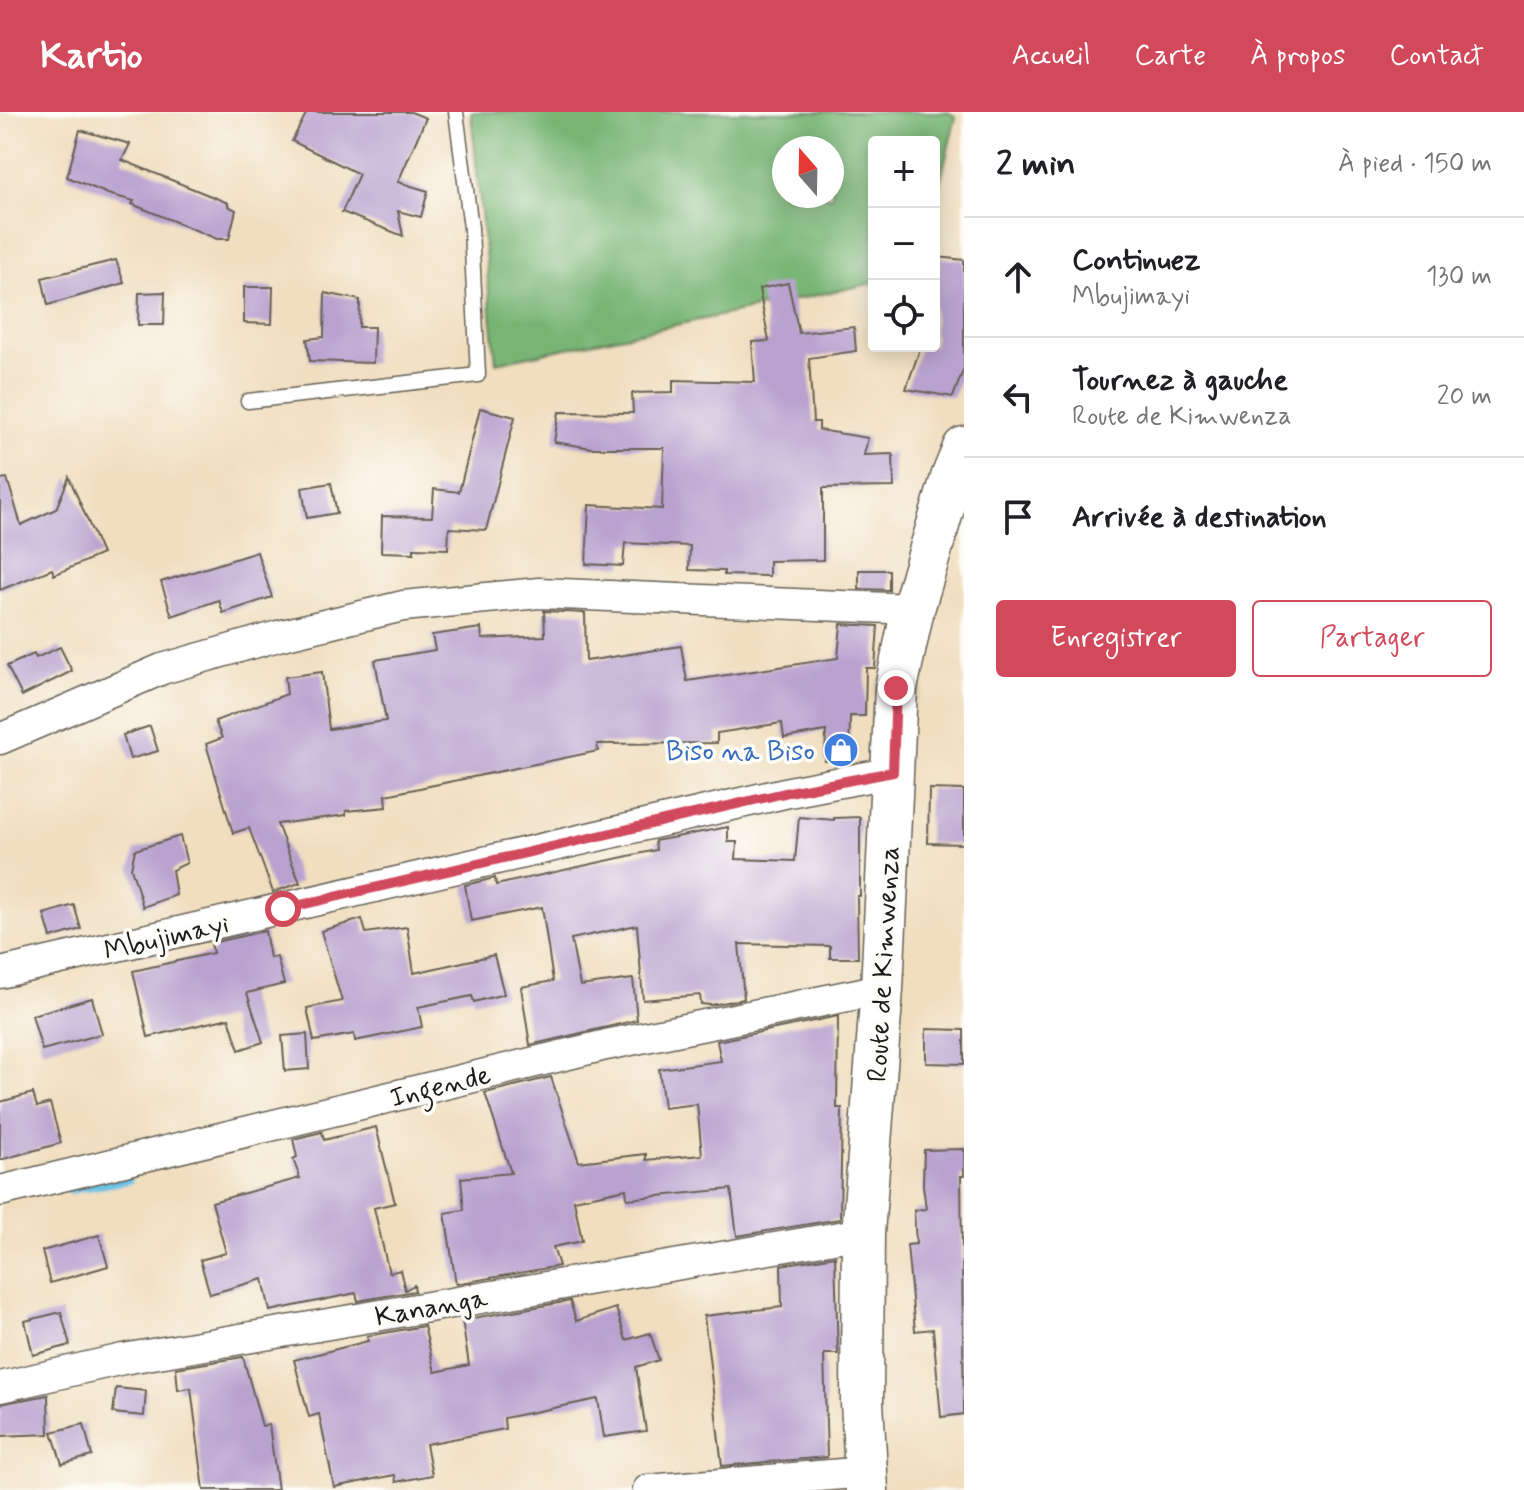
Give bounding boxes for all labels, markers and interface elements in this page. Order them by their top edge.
text: Kartio [40,32,143,81]
text: Accueil [1012,38,1090,75]
text: Carte [1134,38,1206,75]
text: À propos [1250,38,1345,75]
text: Contact [1389,38,1484,75]
north arrow [772,136,844,208]
map controls [868,136,940,352]
button: + [868,136,940,208]
text: 2 min [996,142,1076,187]
text: À pied · 150 m [1338,147,1492,181]
button: − [868,208,940,280]
text: Continuez [1072,241,1201,280]
icon: ahead [996,255,1040,299]
text: 130 m [1426,260,1492,294]
button: locate [868,280,940,352]
text: Mbujimayi [1072,280,1190,314]
text: Tournez à gauche [1072,361,1288,400]
icon: left [996,375,1040,419]
text: 20 m [1437,380,1492,414]
text: Route de Kimwenza [1072,400,1292,434]
icon: arrive [996,495,1040,539]
text: Arrivée à destination [1072,498,1327,537]
button: Enregistrer [996,600,1236,677]
button: Partager [1252,600,1492,677]
route end [878,670,914,706]
shop icon: Biso na Biso [822,731,860,769]
place label: Biso na Biso [666,734,815,771]
street label: Route de Kimwenza [860,845,909,1083]
route start [265,891,301,927]
street label: Mbujimayi [100,906,233,971]
street label: Ingende [386,1057,496,1121]
street label: Kananga [372,1280,491,1337]

